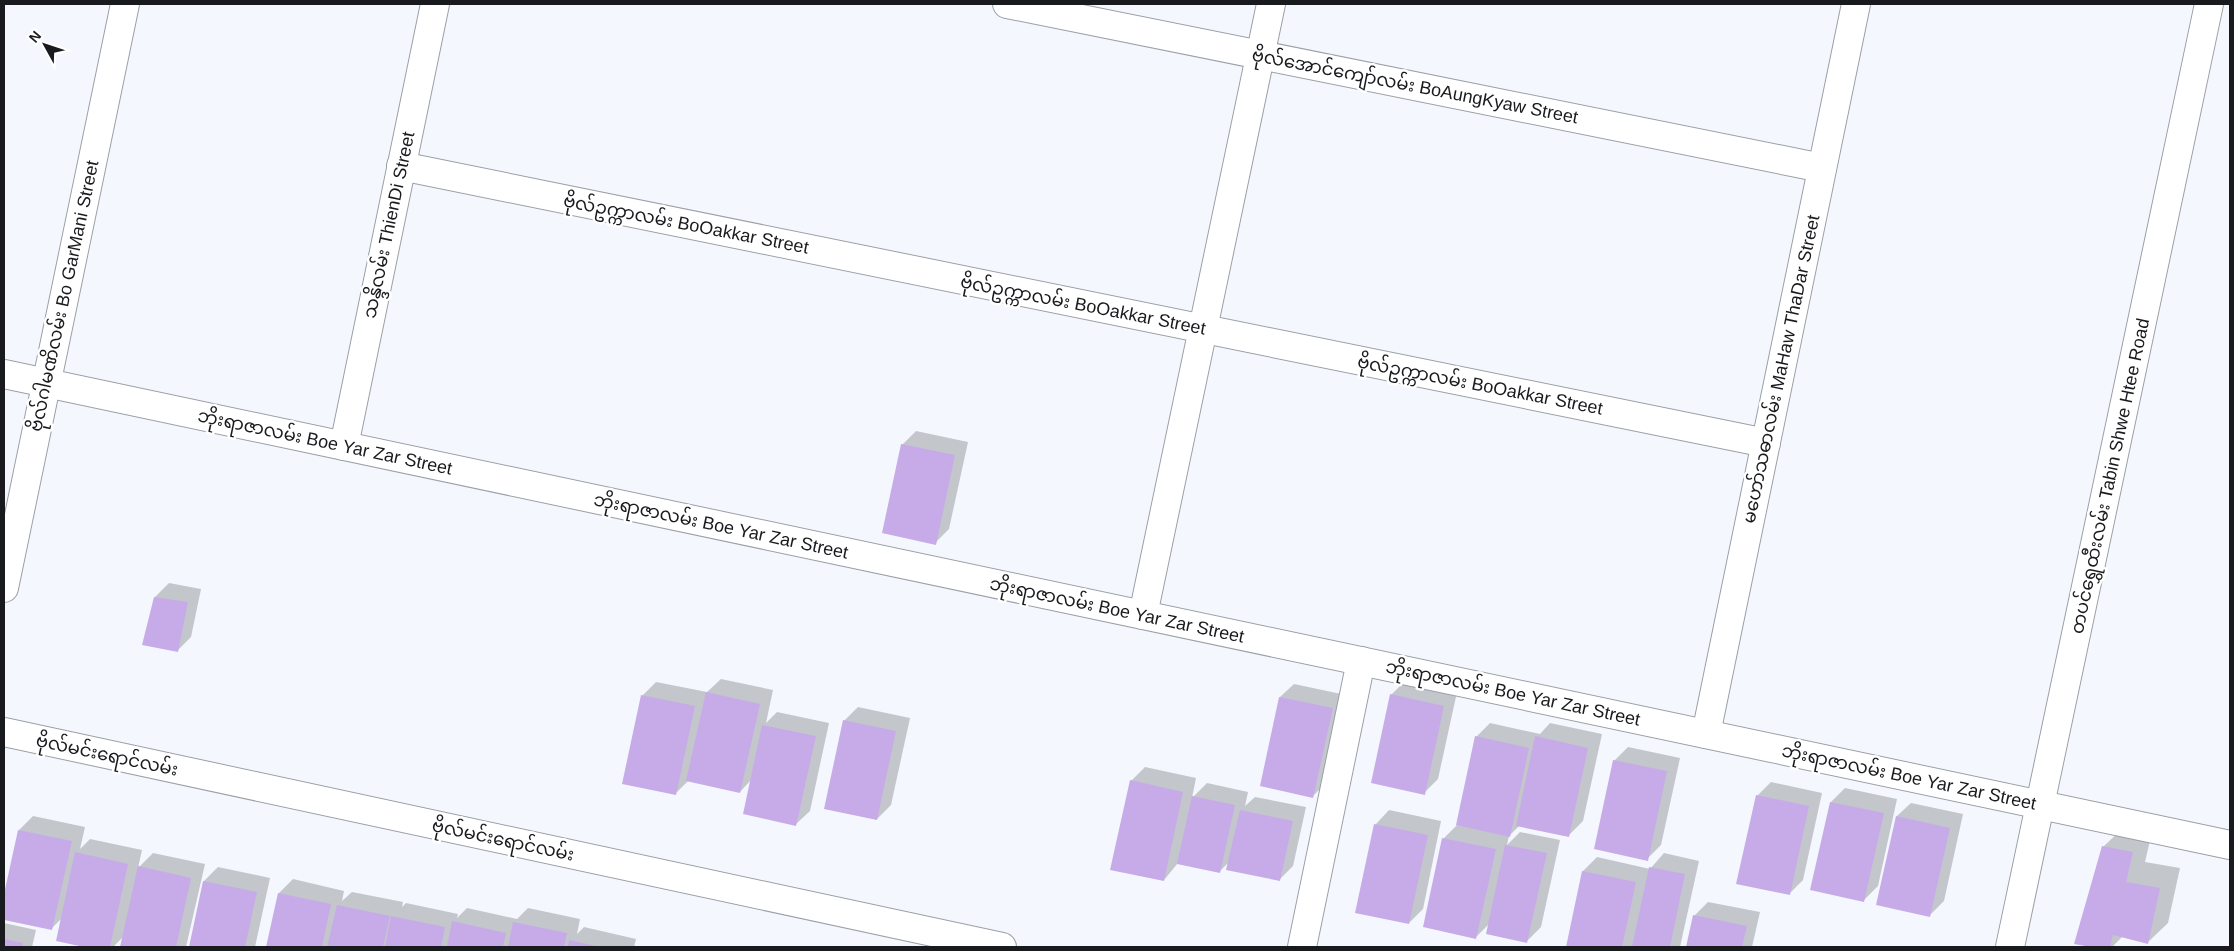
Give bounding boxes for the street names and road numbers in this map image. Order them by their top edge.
street label: ဗိုလ်အောင်ကျော်လမ်း BoAungKyaw Street [1249,41,1580,132]
street label: သန္ဒိလမ်း ThienDi Street [356,129,424,321]
street label: ဗိုလ်ဂါမဏိလမ်း Bo GarMani Street [22,158,107,434]
street label: ဗိုလ်ဥက္ကာလမ်း BoOakkar Street [561,186,811,263]
street label: မဟော်သဓာလမ်း MaHaw ThaDar Street [1736,212,1823,525]
street label: ဗိုလ်ဥက္ကာလမ်း BoOakkar Street [958,267,1208,344]
street label: တပင်ရွှေထီးလမ်း Tabin Shwe Htee Road [2063,316,2158,637]
street label: ဗိုလ်ဥက္ကာလမ်း BoOakkar Street [1355,347,1605,424]
street label: ဘိုးရာဇာလမ်း Boe Yar Zar Street [195,401,455,484]
street label: ဘိုးရာဇာလမ်း Boe Yar Zar Street [591,485,851,568]
street label: ဘိုးရာဇာလမ်း Boe Yar Zar Street [987,569,1247,652]
street label: ဘိုးရာဇာလမ်း Boe Yar Zar Street [1383,652,1643,735]
street label: ဗိုလ်မင်းရောင်လမ်း [33,726,181,785]
street label: ဘိုးရာဇာလမ်း Boe Yar Zar Street [1779,736,2039,819]
street label: ဗိုလ်မင်းရောင်လမ်း [429,811,577,870]

